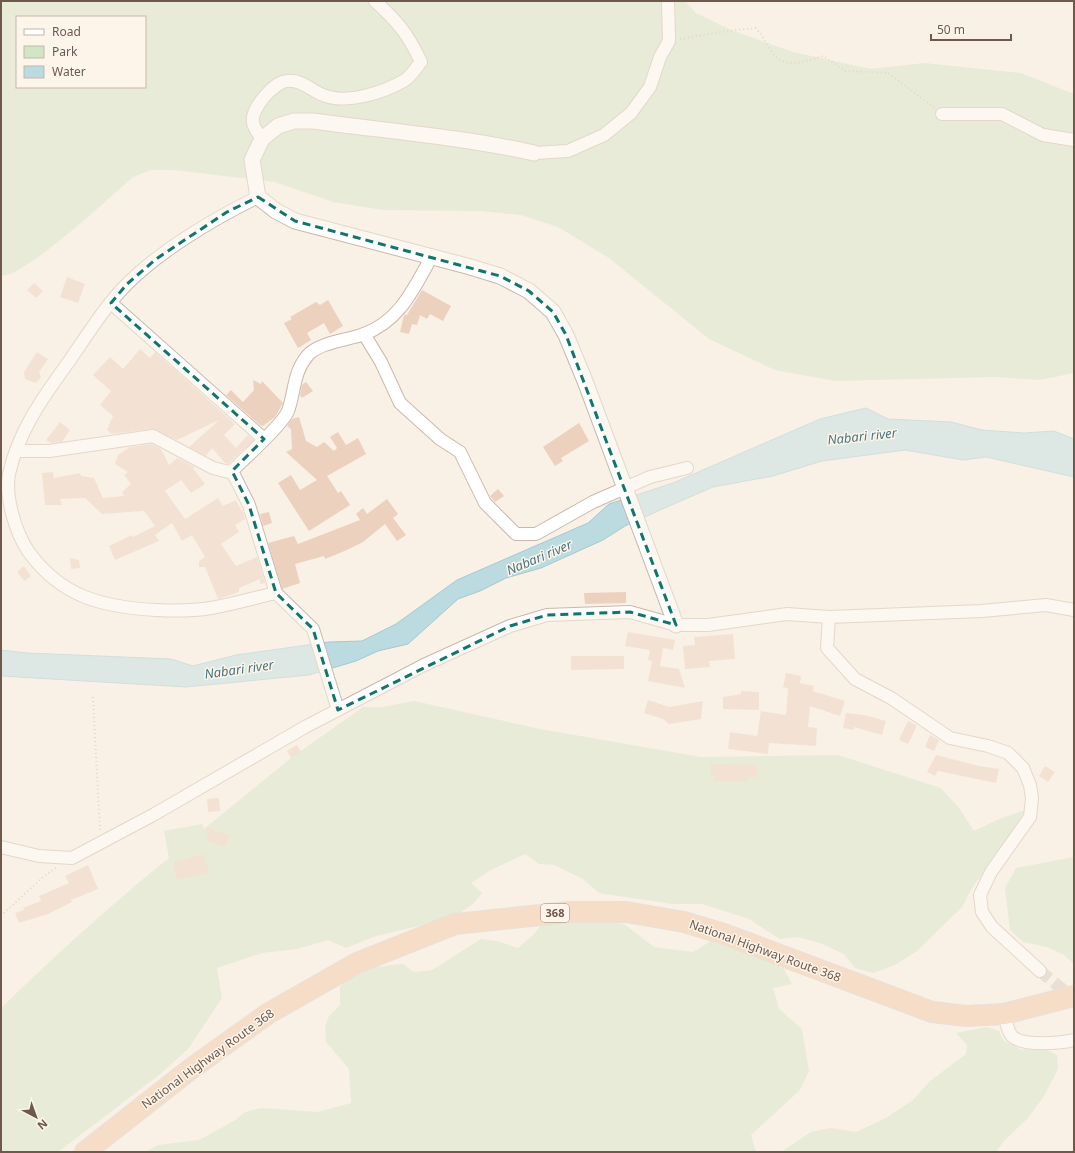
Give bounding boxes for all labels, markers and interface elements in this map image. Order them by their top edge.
legend [16,16,146,88]
scale bar [931,16,1011,42]
text: 50 m [937,21,965,38]
text: Road [52,23,81,40]
text: Park [52,43,78,60]
text: Water [52,63,86,80]
water label: Nabari river [826,423,898,449]
water label: Nabari river [503,535,575,579]
water label: Nabari river [203,655,276,683]
road number: 368 [541,904,569,922]
street label: National Highway Route 368 [687,915,843,986]
street label: National Highway Route 368 [138,1005,278,1113]
north arrow [16,1097,56,1137]
text: N [35,1116,51,1134]

